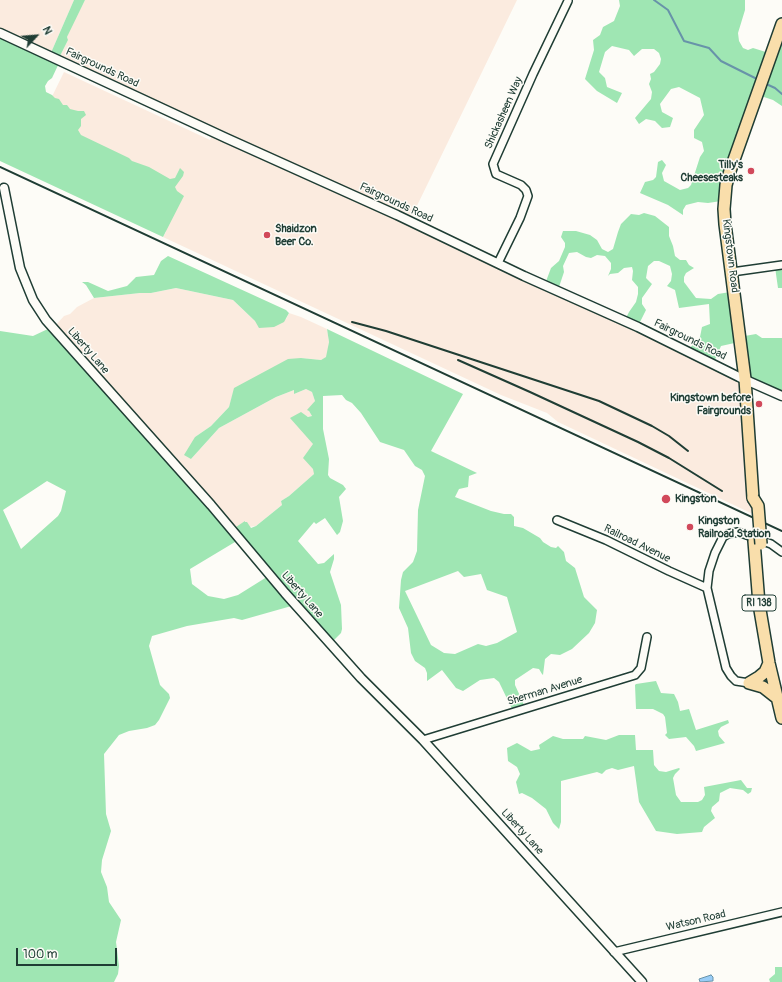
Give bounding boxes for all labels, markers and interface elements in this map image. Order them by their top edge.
north arrow [16,16,56,56]
text: N [40,24,55,37]
street label: Fairgrounds Road [63,45,141,91]
street label: Shickasheen Way [482,75,526,151]
place label: Tilly's Cheesesteaks [680,158,743,184]
marker: Tilly's Cheesesteaks [746,166,756,176]
street label: Fairgrounds Road [357,180,435,226]
street label: Kingstown Road [719,218,741,294]
place label: Shaidzon Beer Co. [275,222,317,248]
marker: Shaidzon Beer Co. [262,230,272,240]
street label: Fairgrounds Road [651,317,729,363]
street label: Liberty Lane [64,325,112,377]
place label: Kingstown before Fairgrounds [670,391,751,417]
marker: Kingstown before Fairgrounds [754,399,764,409]
place label: Kingston [675,492,717,506]
marker: Kingston [660,493,672,505]
place label: Kingston Railroad Station [698,514,771,540]
street label: Railroad Avenue [602,522,672,566]
marker: Kingston Railroad Station [685,522,695,532]
street label: Liberty Lane [278,569,326,621]
road number: RI 138 [742,595,776,611]
street label: Sherman Avenue [506,673,584,709]
street label: Liberty Lane [498,806,546,858]
street label: Watson Road [665,908,727,934]
scale bar [18,940,119,966]
text: 100 m [23,947,57,962]

